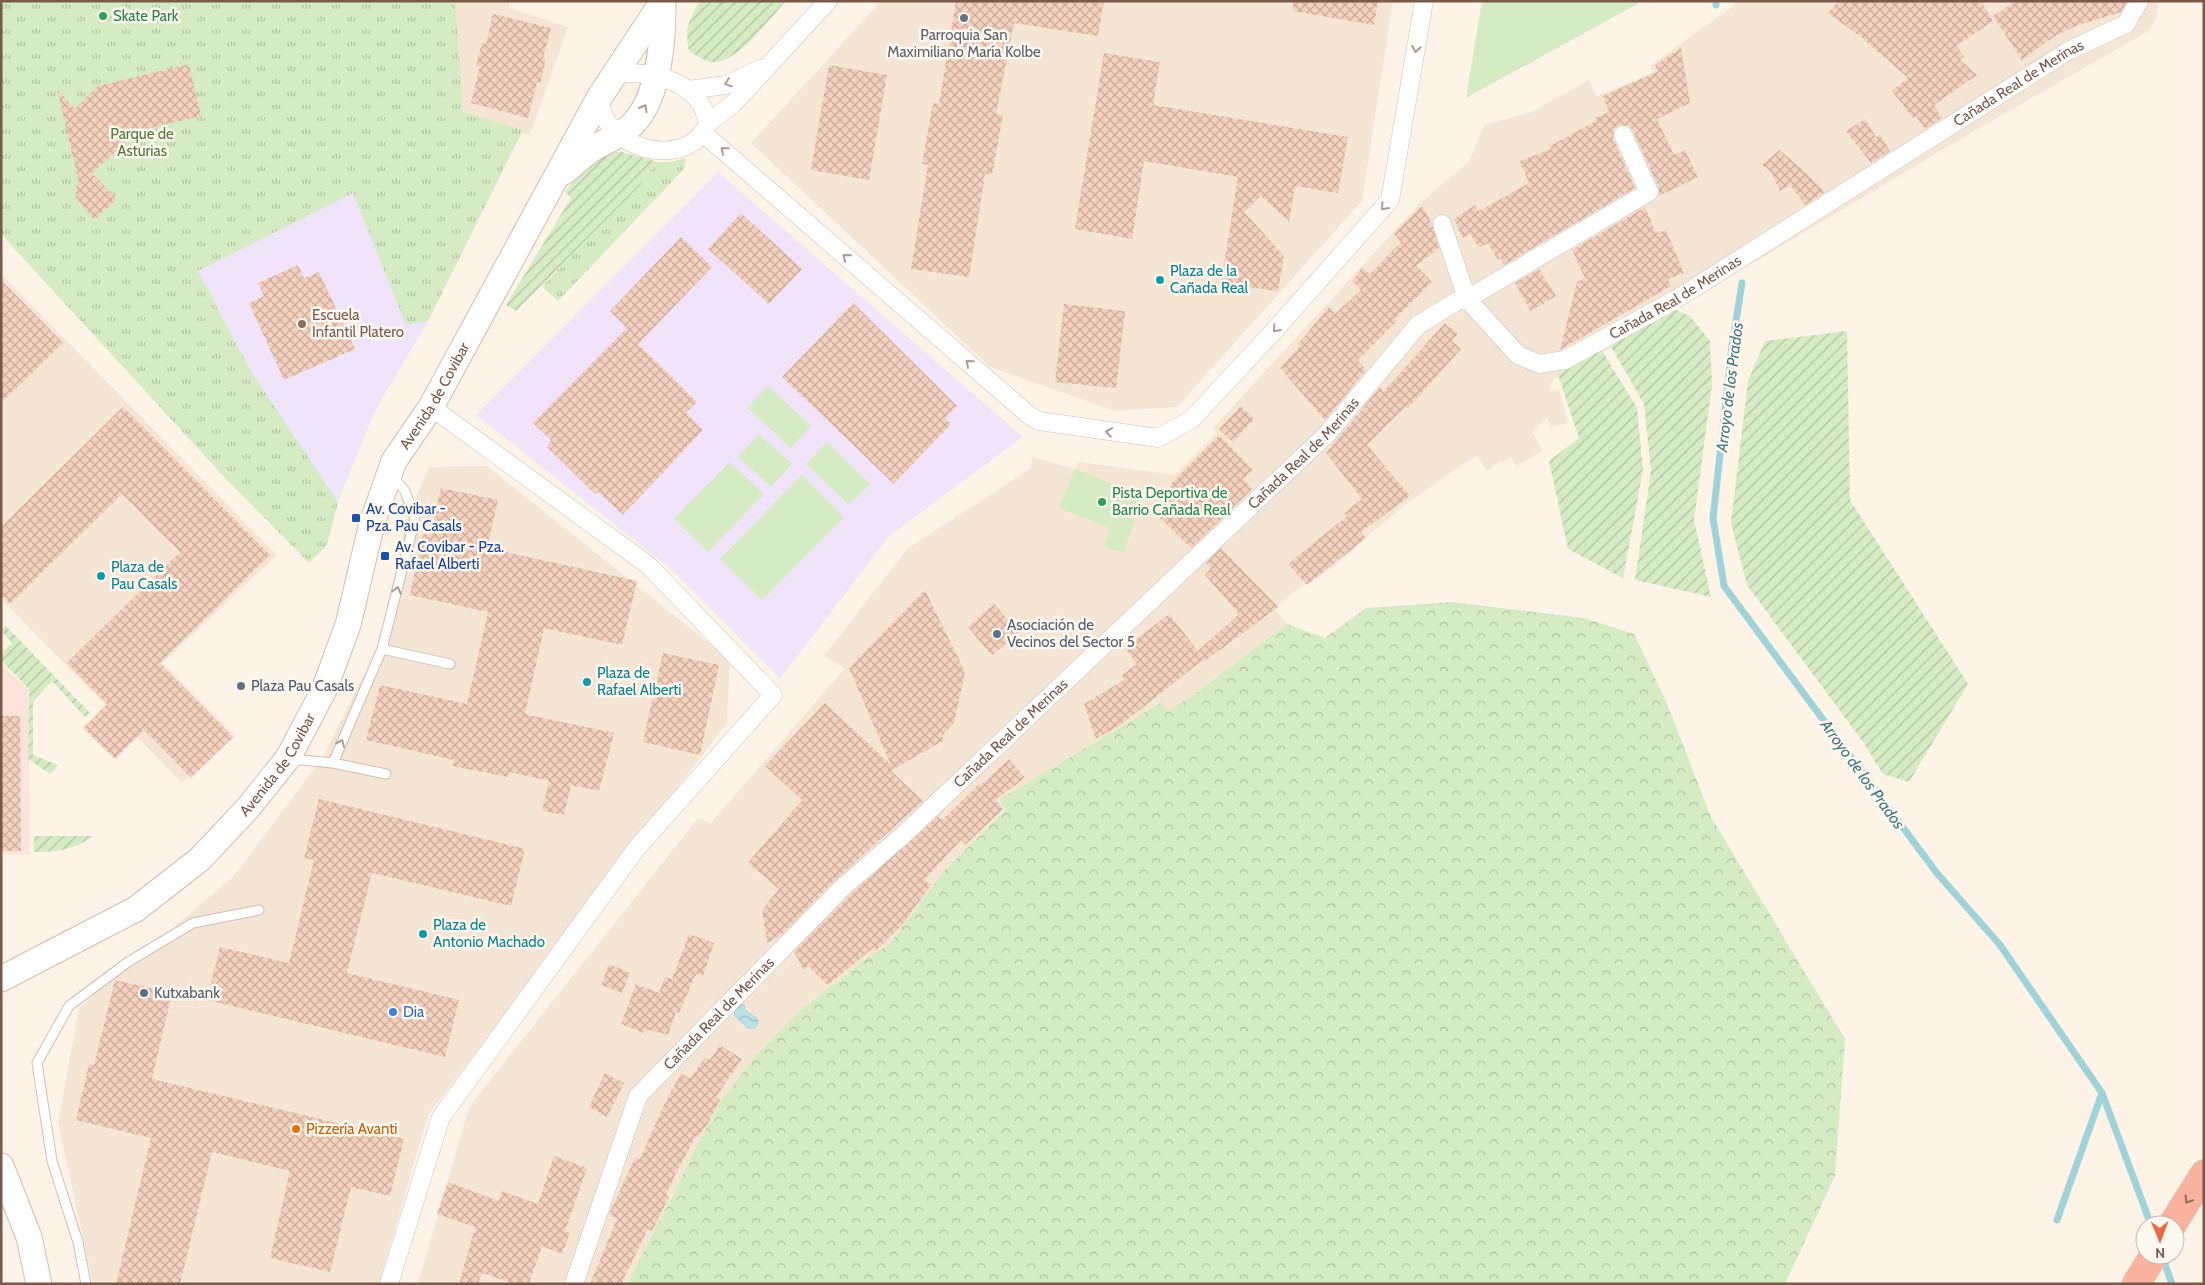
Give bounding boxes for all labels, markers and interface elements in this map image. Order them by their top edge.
place label: Skate Park [113,7,179,25]
marker: Skate Park [97,10,109,22]
marker: Parroquia San Maximiliano María Kolbe [958,12,970,24]
place label: Parroquia San Maximiliano María Kolbe [887,26,1041,61]
street label: Cañada Real de Merinas [1950,36,2087,130]
one-way arrow [1411,45,1421,54]
one-way arrow [724,77,733,87]
one-way arrow [637,105,647,114]
park label: Parque de Asturias [110,125,174,160]
one-way arrow [720,147,729,156]
one-way arrow [1381,202,1390,211]
street label: Cañada Real de Merinas [1606,251,1745,343]
one-way arrow [842,254,851,263]
place label: Plaza de la Cañada Real [1170,262,1249,297]
marker: Plaza de la Cañada Real [1154,274,1166,286]
place label: Escuela Infantil Platero [312,306,404,341]
marker: Escuela Infantil Platero [296,318,308,330]
water label: Arroyo de los Prados [1712,321,1747,454]
one-way arrow [1273,323,1282,332]
street label: Avenida de Covibar [396,339,473,453]
one-way arrow [965,360,974,369]
street label: Cañada Real de Merinas [1244,394,1363,513]
one-way arrow [1105,428,1114,438]
place label: Pista Deportiva de Barrio Cañada Real [1112,484,1231,519]
marker: Pista Deportiva de Barrio Cañada Real [1096,496,1108,508]
place label: Av. Covibar - Pza. Pau Casals [366,500,462,535]
marker: Av. Covibar - Pza. Pau Casals [350,512,362,524]
place label: Av. Covibar - Pza. Rafael Alberti [395,538,504,573]
marker: Av. Covibar - Pza. Rafael Alberti [379,550,391,562]
place label: Plaza de Pau Casals [111,558,177,593]
marker: Plaza de Pau Casals [95,570,107,582]
one-way arrow [391,587,401,595]
place label: Asociación de Vecinos del Sector 5 [1007,616,1135,651]
marker: Asociación de Vecinos del Sector 5 [991,628,1003,640]
place label: Plaza de Rafael Alberti [597,664,681,699]
street label: Cañada Real de Merinas [950,675,1072,791]
marker: Plaza de Rafael Alberti [581,676,593,688]
place label: Plaza Pau Casals [251,677,354,695]
marker: Plaza Pau Casals [235,680,247,692]
street label: Avenida de Covibar [236,710,319,820]
water label: Arroyo de los Prados [1816,715,1909,833]
one-way arrow [335,739,346,748]
place label: Plaza de Antonio Machado [433,916,545,951]
marker: Plaza de Antonio Machado [417,928,429,940]
street label: Cañada Real de Merinas [660,954,778,1074]
place label: Kutxabank [154,984,220,1002]
marker: Kutxabank [138,987,150,999]
place label: Dia [403,1003,425,1021]
marker: Dia [387,1006,399,1018]
place label: Pizzería Avanti [306,1120,398,1138]
marker: Pizzería Avanti [290,1123,302,1135]
one-way arrow [2185,1194,2194,1203]
north arrow [2135,1215,2185,1265]
text: N [2155,1244,2165,1262]

